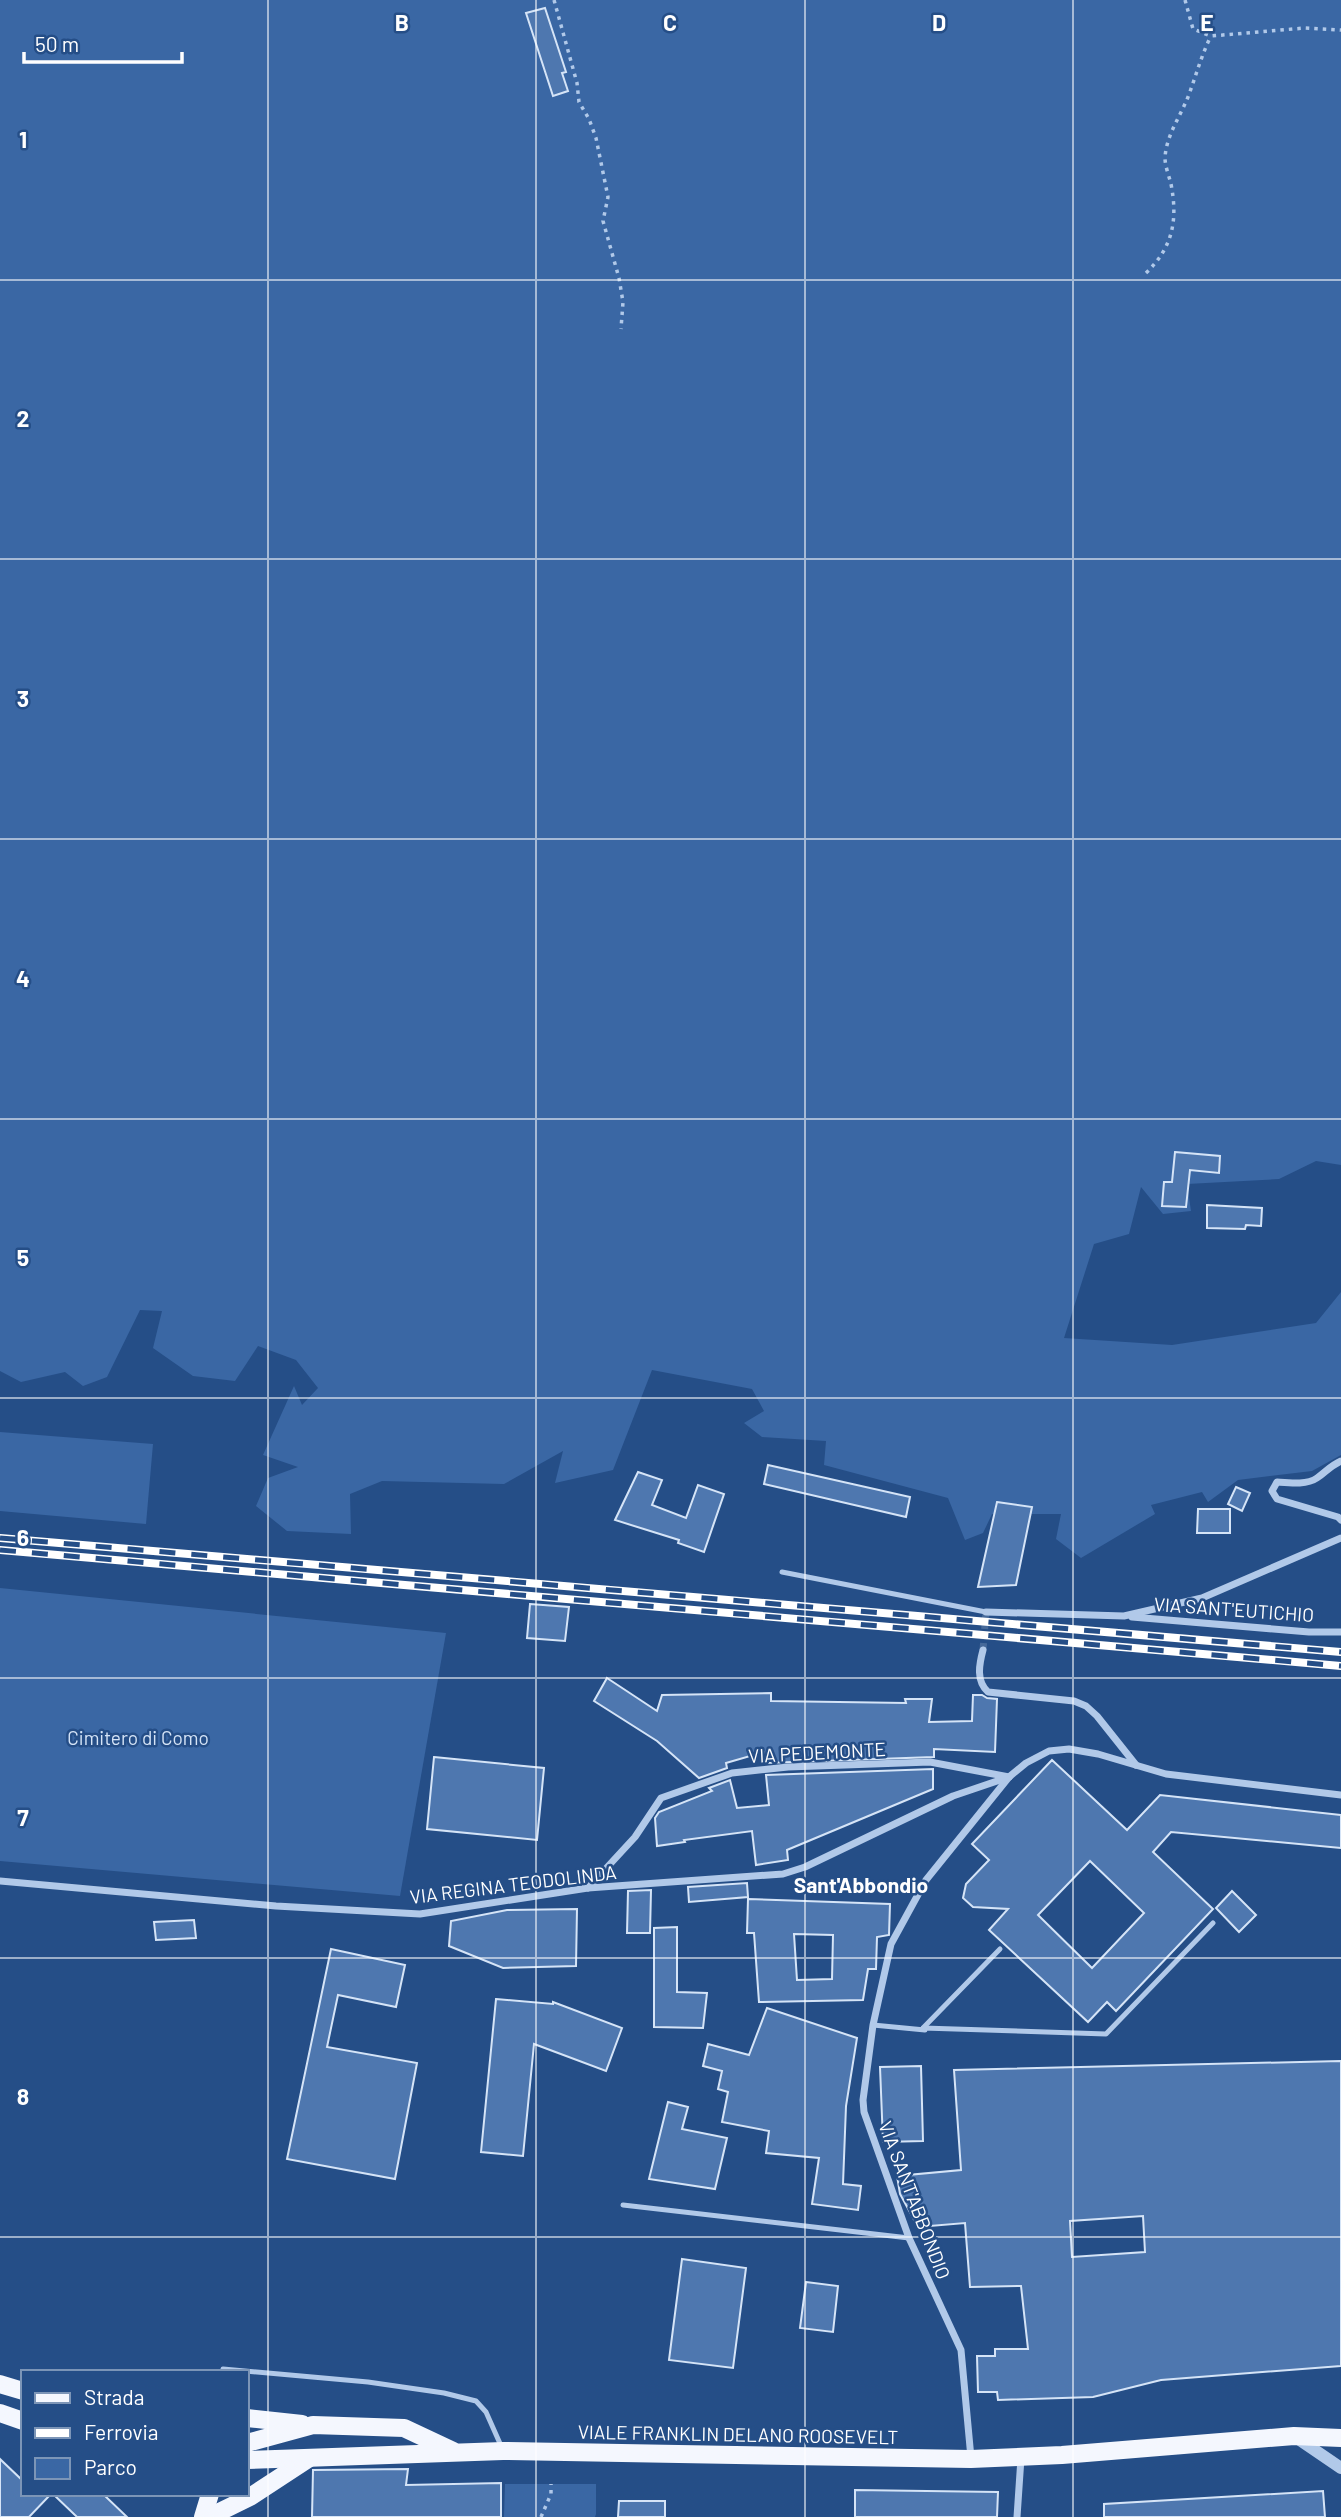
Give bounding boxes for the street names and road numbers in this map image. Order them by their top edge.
street label: VIA SANT'EUTICHIO [1153,1592,1315,1626]
street label: VIA PEDEMONTE [748,1737,886,1767]
street label: VIA REGINA TEODOLINDA [408,1860,618,1908]
street label: VIA SANT'ABBONDIO [874,2118,956,2282]
street label: VIALE FRANKLIN DELANO ROOSEVELT [578,2420,898,2448]

